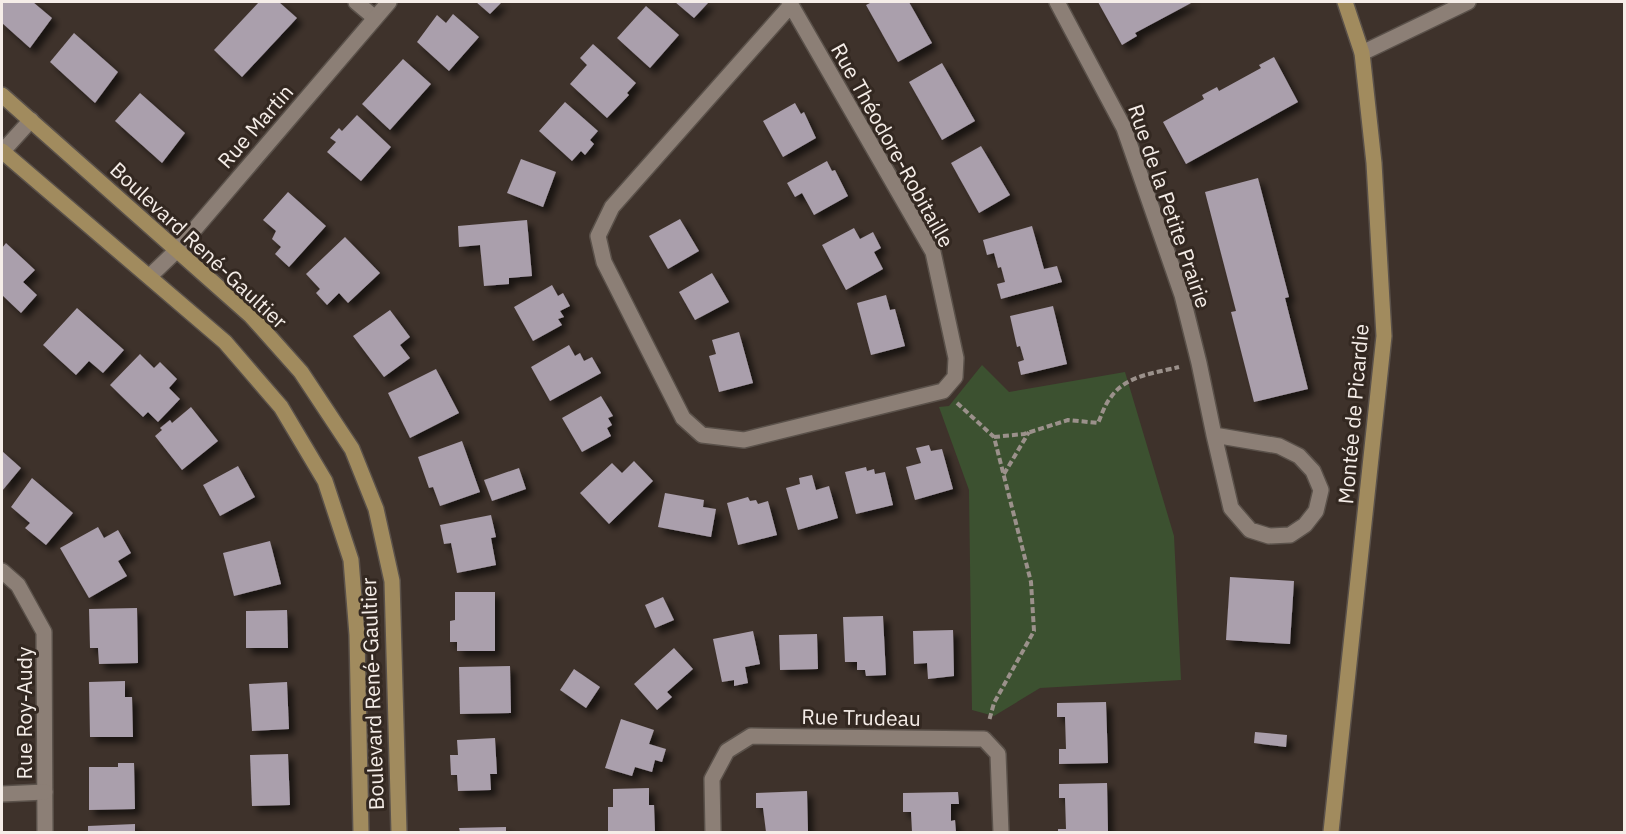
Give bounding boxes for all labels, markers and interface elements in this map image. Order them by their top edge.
street label: Rue Théodore-Robitaille [825,38,961,252]
street label: Rue Martin [211,78,299,174]
street label: Rue de la Petite Prairie [1122,100,1218,312]
street label: Boulevard René-Gaultier [104,155,294,335]
street label: Montée de Picardie [1331,323,1375,505]
street label: Boulevard René-Gaultier [354,577,390,811]
street label: Rue Roy-Audy [10,646,38,779]
street label: Rue Trudeau [801,702,921,732]

